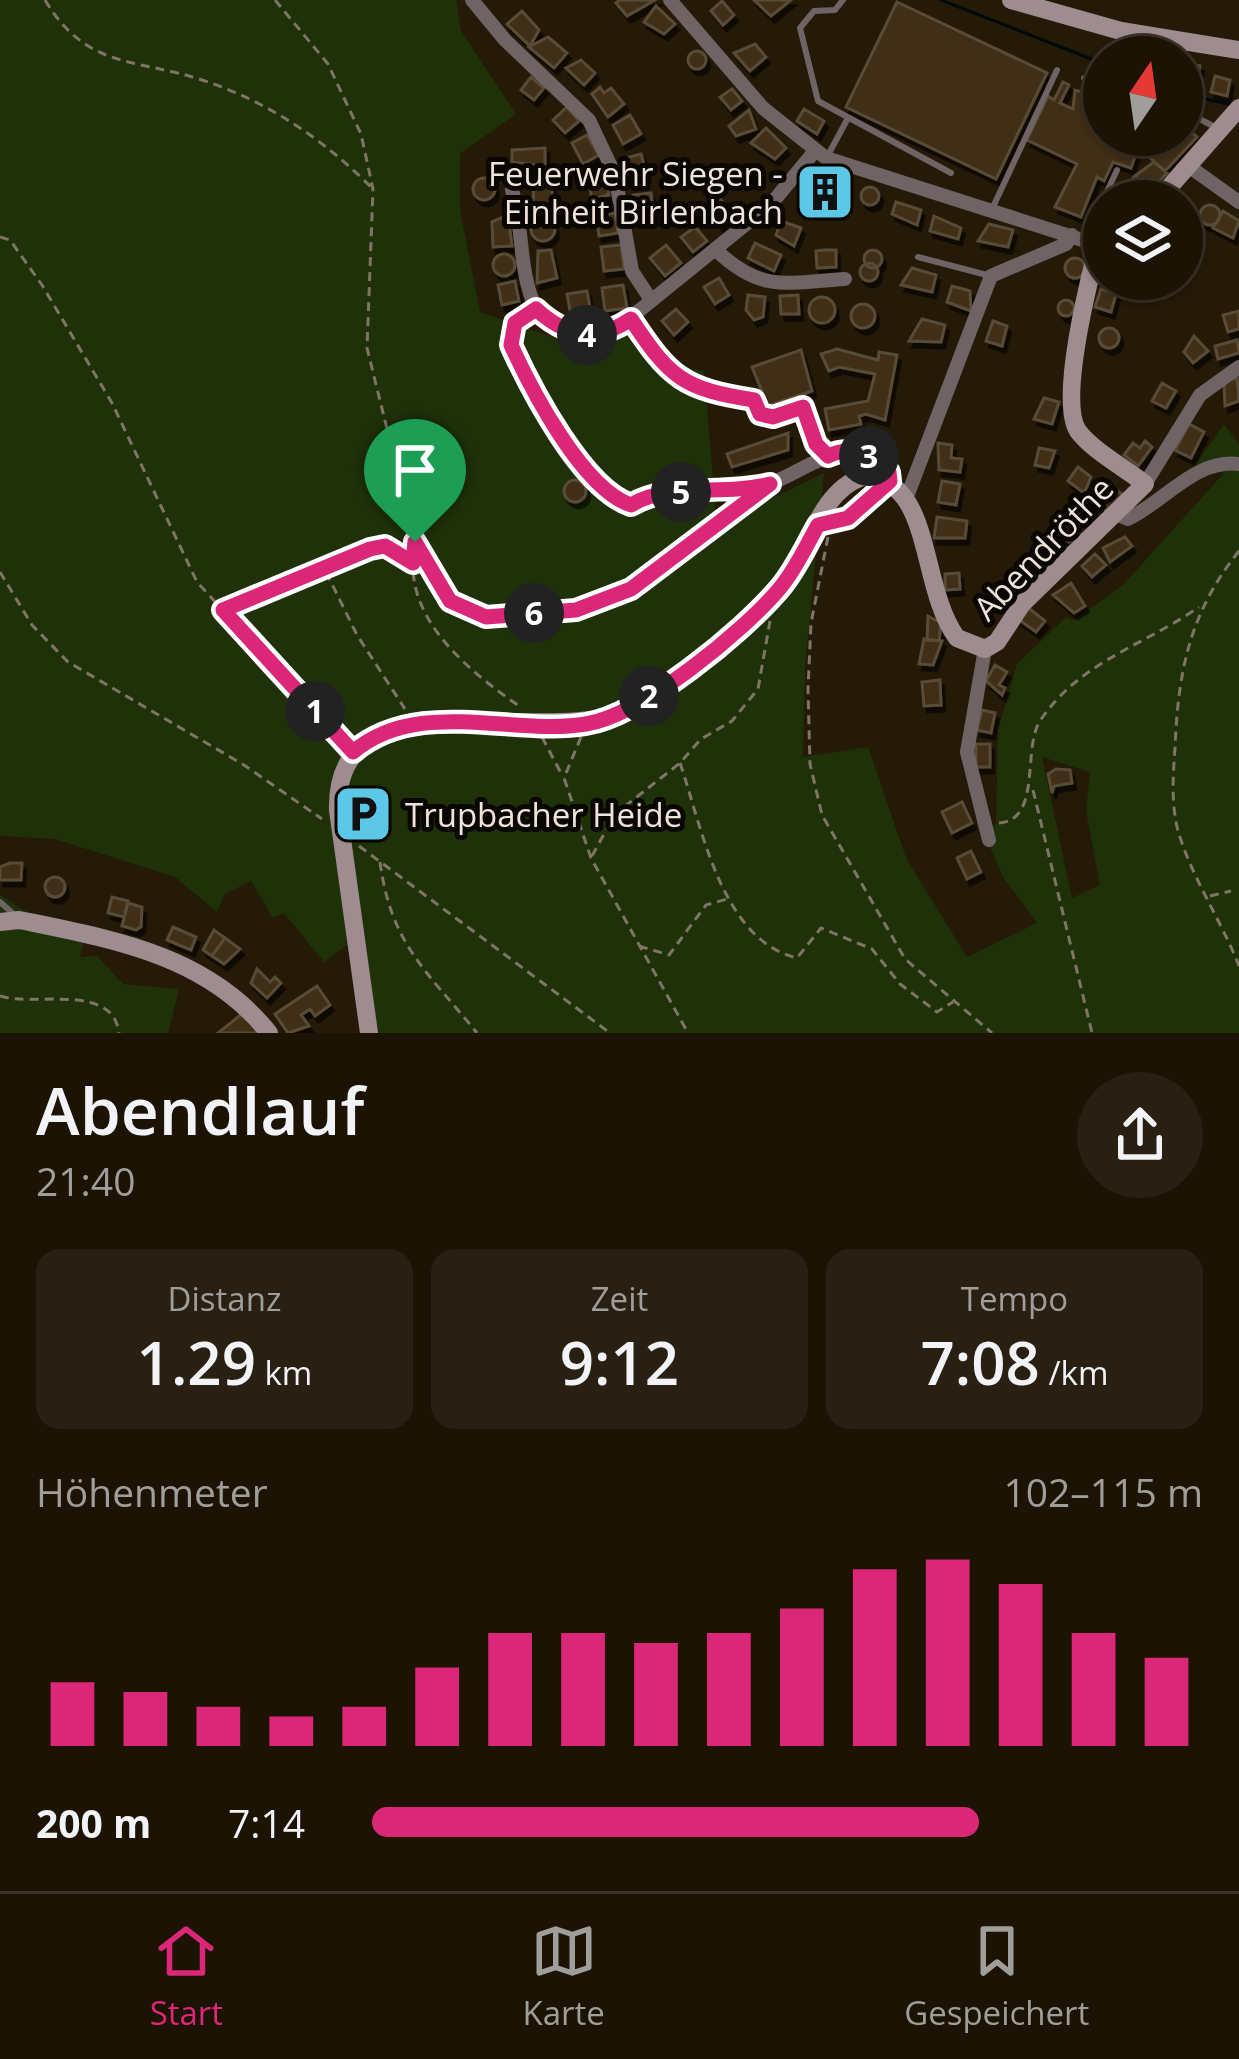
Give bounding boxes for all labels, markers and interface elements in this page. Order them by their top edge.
north arrow [1083,36,1203,156]
map controls [1083,36,1203,300]
place label: Feuerwehr Siegen - Einheit Birlenbach [488,151,783,234]
building icon: Feuerwehr Siegen - Einheit Birlenbach [794,161,856,223]
button: layers [1083,180,1203,300]
pin: 4 [557,305,617,365]
text: 4 [578,312,596,357]
pin [364,419,466,542]
pin: 3 [839,426,899,486]
text: 3 [860,433,878,478]
icon: arrive [382,437,448,503]
pin: 5 [651,462,711,522]
street label: Abendröthe [963,466,1123,630]
text: 5 [672,469,690,514]
pin: 6 [504,583,564,643]
text: 6 [525,590,543,635]
pin: 2 [619,666,679,726]
text: 2 [640,673,658,718]
pin: 1 [285,681,345,741]
text: 1 [306,688,324,733]
parking icon: Trupbacher Heide [332,783,394,845]
place label: Trupbacher Heide [405,792,682,837]
text: Abendlauf [36,1064,364,1154]
button: share [1077,1072,1203,1198]
text: 21:40 [36,1154,135,1207]
text: Distanz [168,1276,281,1321]
text: Zeit [591,1276,648,1321]
text: Tempo [961,1276,1068,1321]
text: 1.29 [137,1321,256,1403]
text: 9:12 [560,1321,679,1403]
text: 7:08 [921,1321,1040,1403]
text: km [256,1350,312,1395]
text: /km [1040,1350,1108,1395]
text: Höhenmeter [36,1465,268,1518]
text: 102–115 m [1003,1465,1203,1518]
text: 200 m [36,1796,151,1849]
text: 7:14 [228,1796,305,1849]
tab: Start [150,1918,223,2035]
tab: Karte [522,1918,605,2035]
tab: Gespeichert [904,1918,1089,2035]

